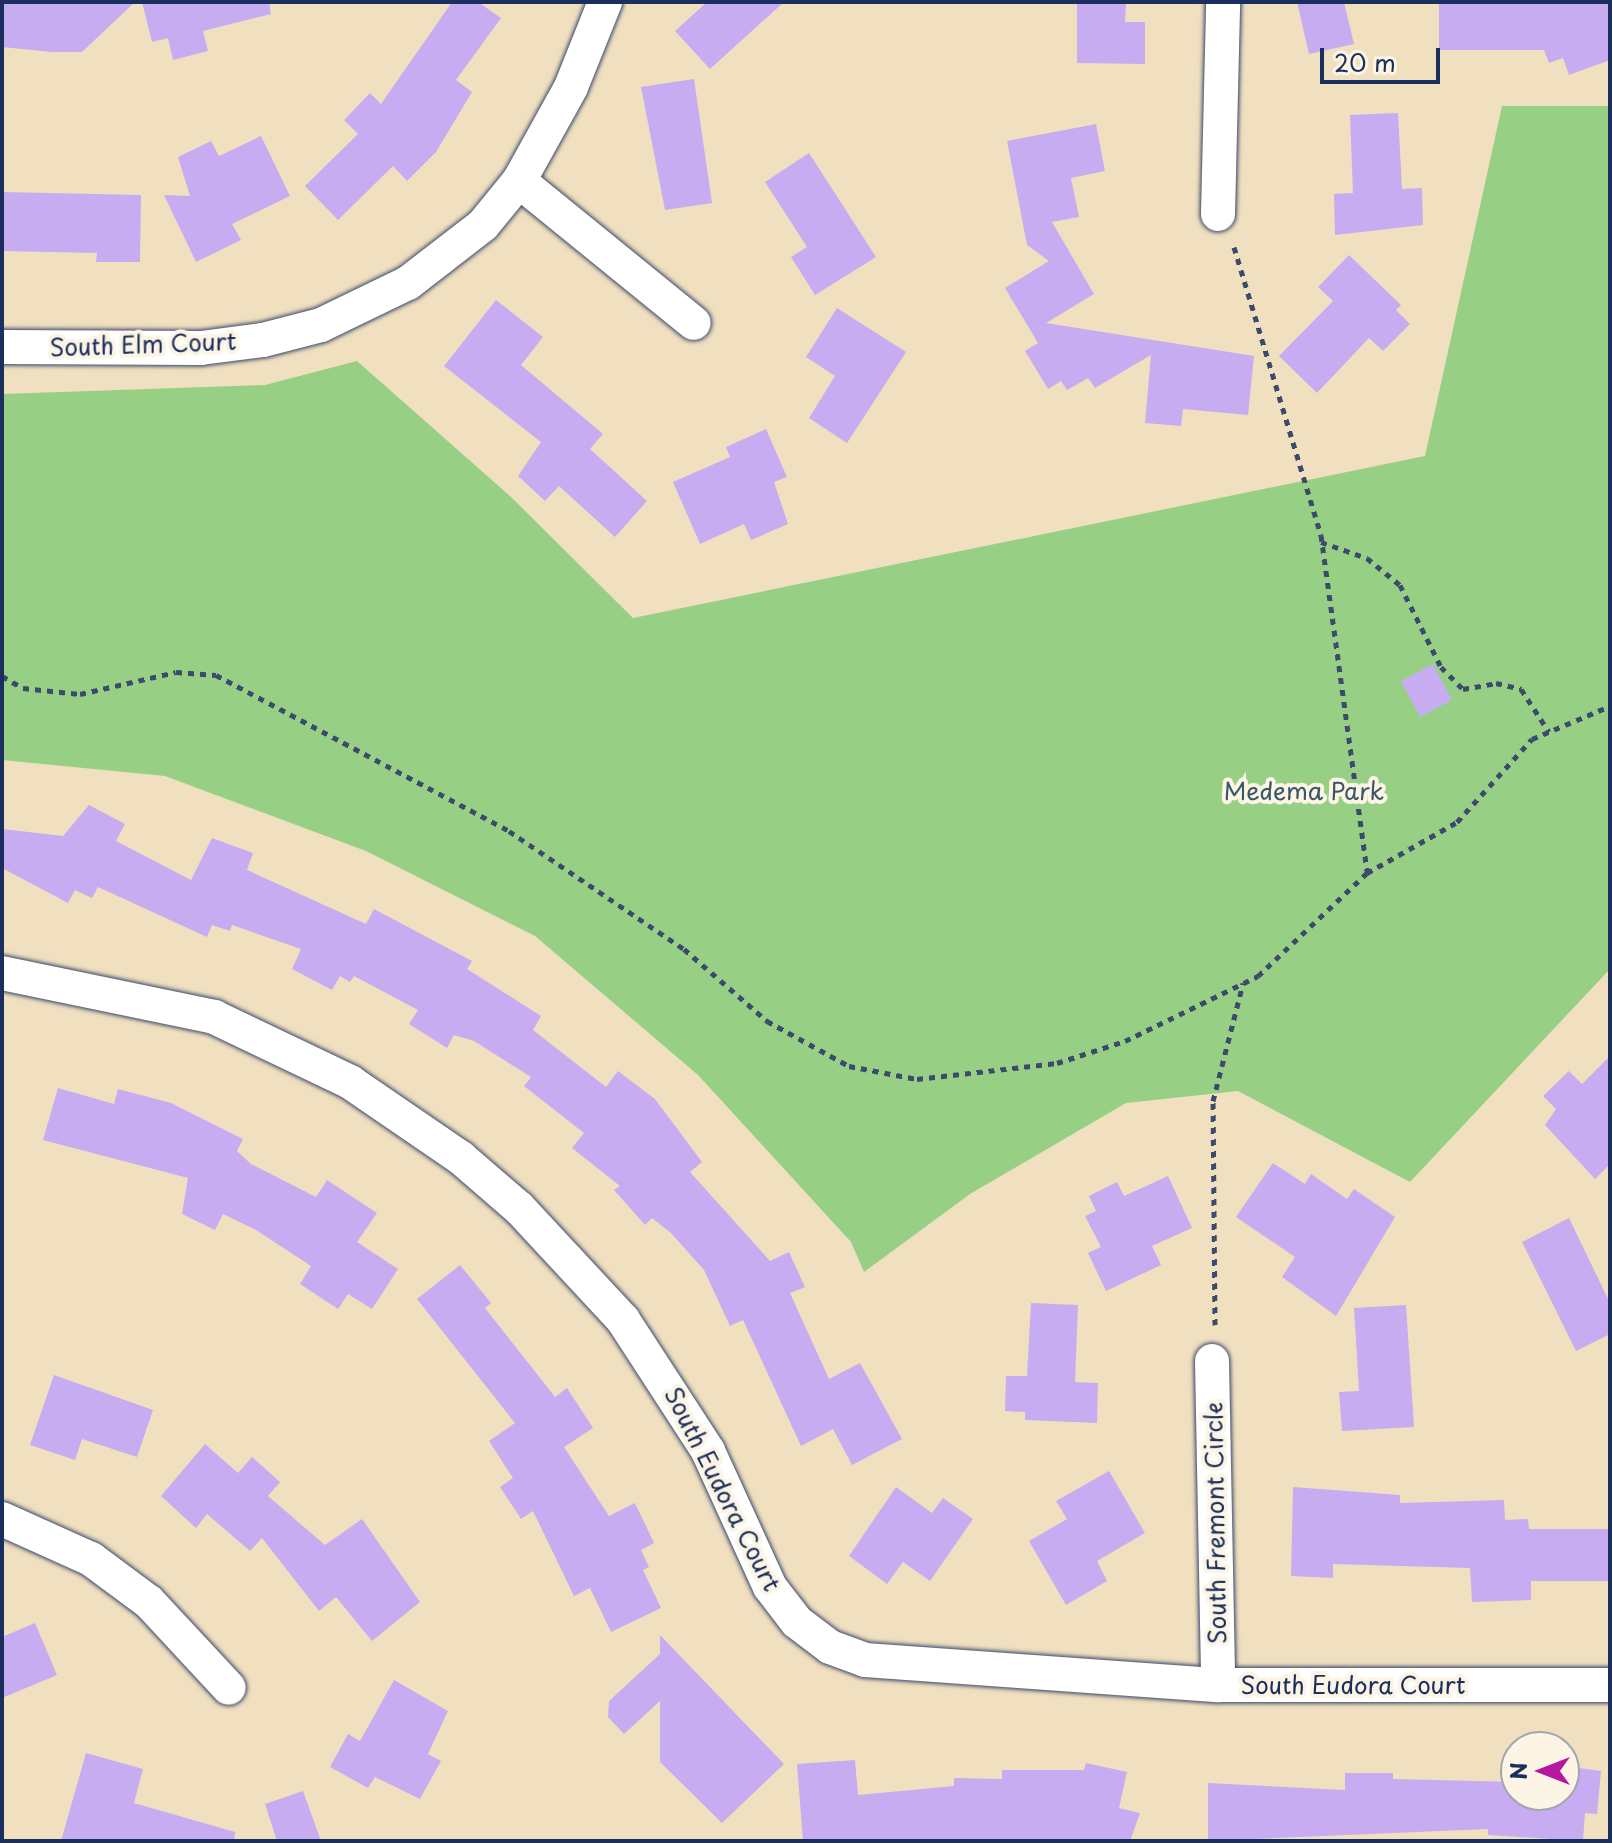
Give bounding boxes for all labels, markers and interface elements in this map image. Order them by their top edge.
scale bar [1324,32,1444,82]
text: 20 m [1334,44,1396,80]
street label: South Elm Court [47,326,239,362]
park label: Medema Park [1224,777,1384,805]
street label: South Eudora Court [658,1381,788,1597]
street label: South Fremont Circle [1198,1400,1232,1646]
street label: South Eudora Court [1239,1671,1467,1699]
north arrow [1500,1731,1580,1811]
text: N [1501,1762,1534,1780]

